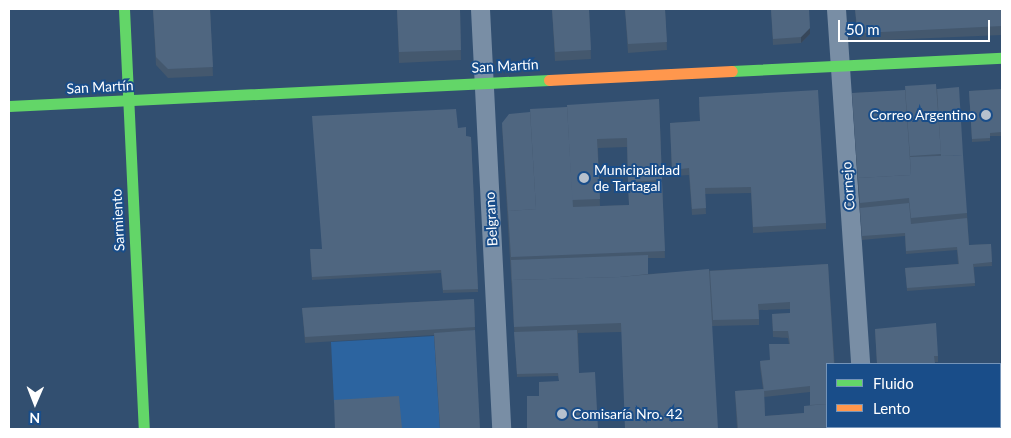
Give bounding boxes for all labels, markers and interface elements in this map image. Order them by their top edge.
scale bar [841,10,994,42]
text: 50 m [846,20,880,38]
street label: San Martín [471,56,539,76]
street label: San Martín [66,77,134,97]
place label: Correo Argentino [869,107,976,123]
marker: Correo Argentino [980,109,992,121]
street label: Cornejo [838,161,858,211]
place label: Municipalidad de Tartagal [594,162,680,194]
marker: Municipalidad de Tartagal [578,172,590,184]
street label: Sarmiento [108,188,128,252]
street label: Belgrano [481,191,501,247]
legend [826,363,1001,428]
text: Fluido [873,374,914,392]
north arrow [10,378,60,428]
text: Lento [873,399,910,417]
place label: Comisaría Nro. 42 [572,406,683,422]
marker: Comisaría Nro. 42 [556,408,568,420]
text: N [29,410,40,427]

